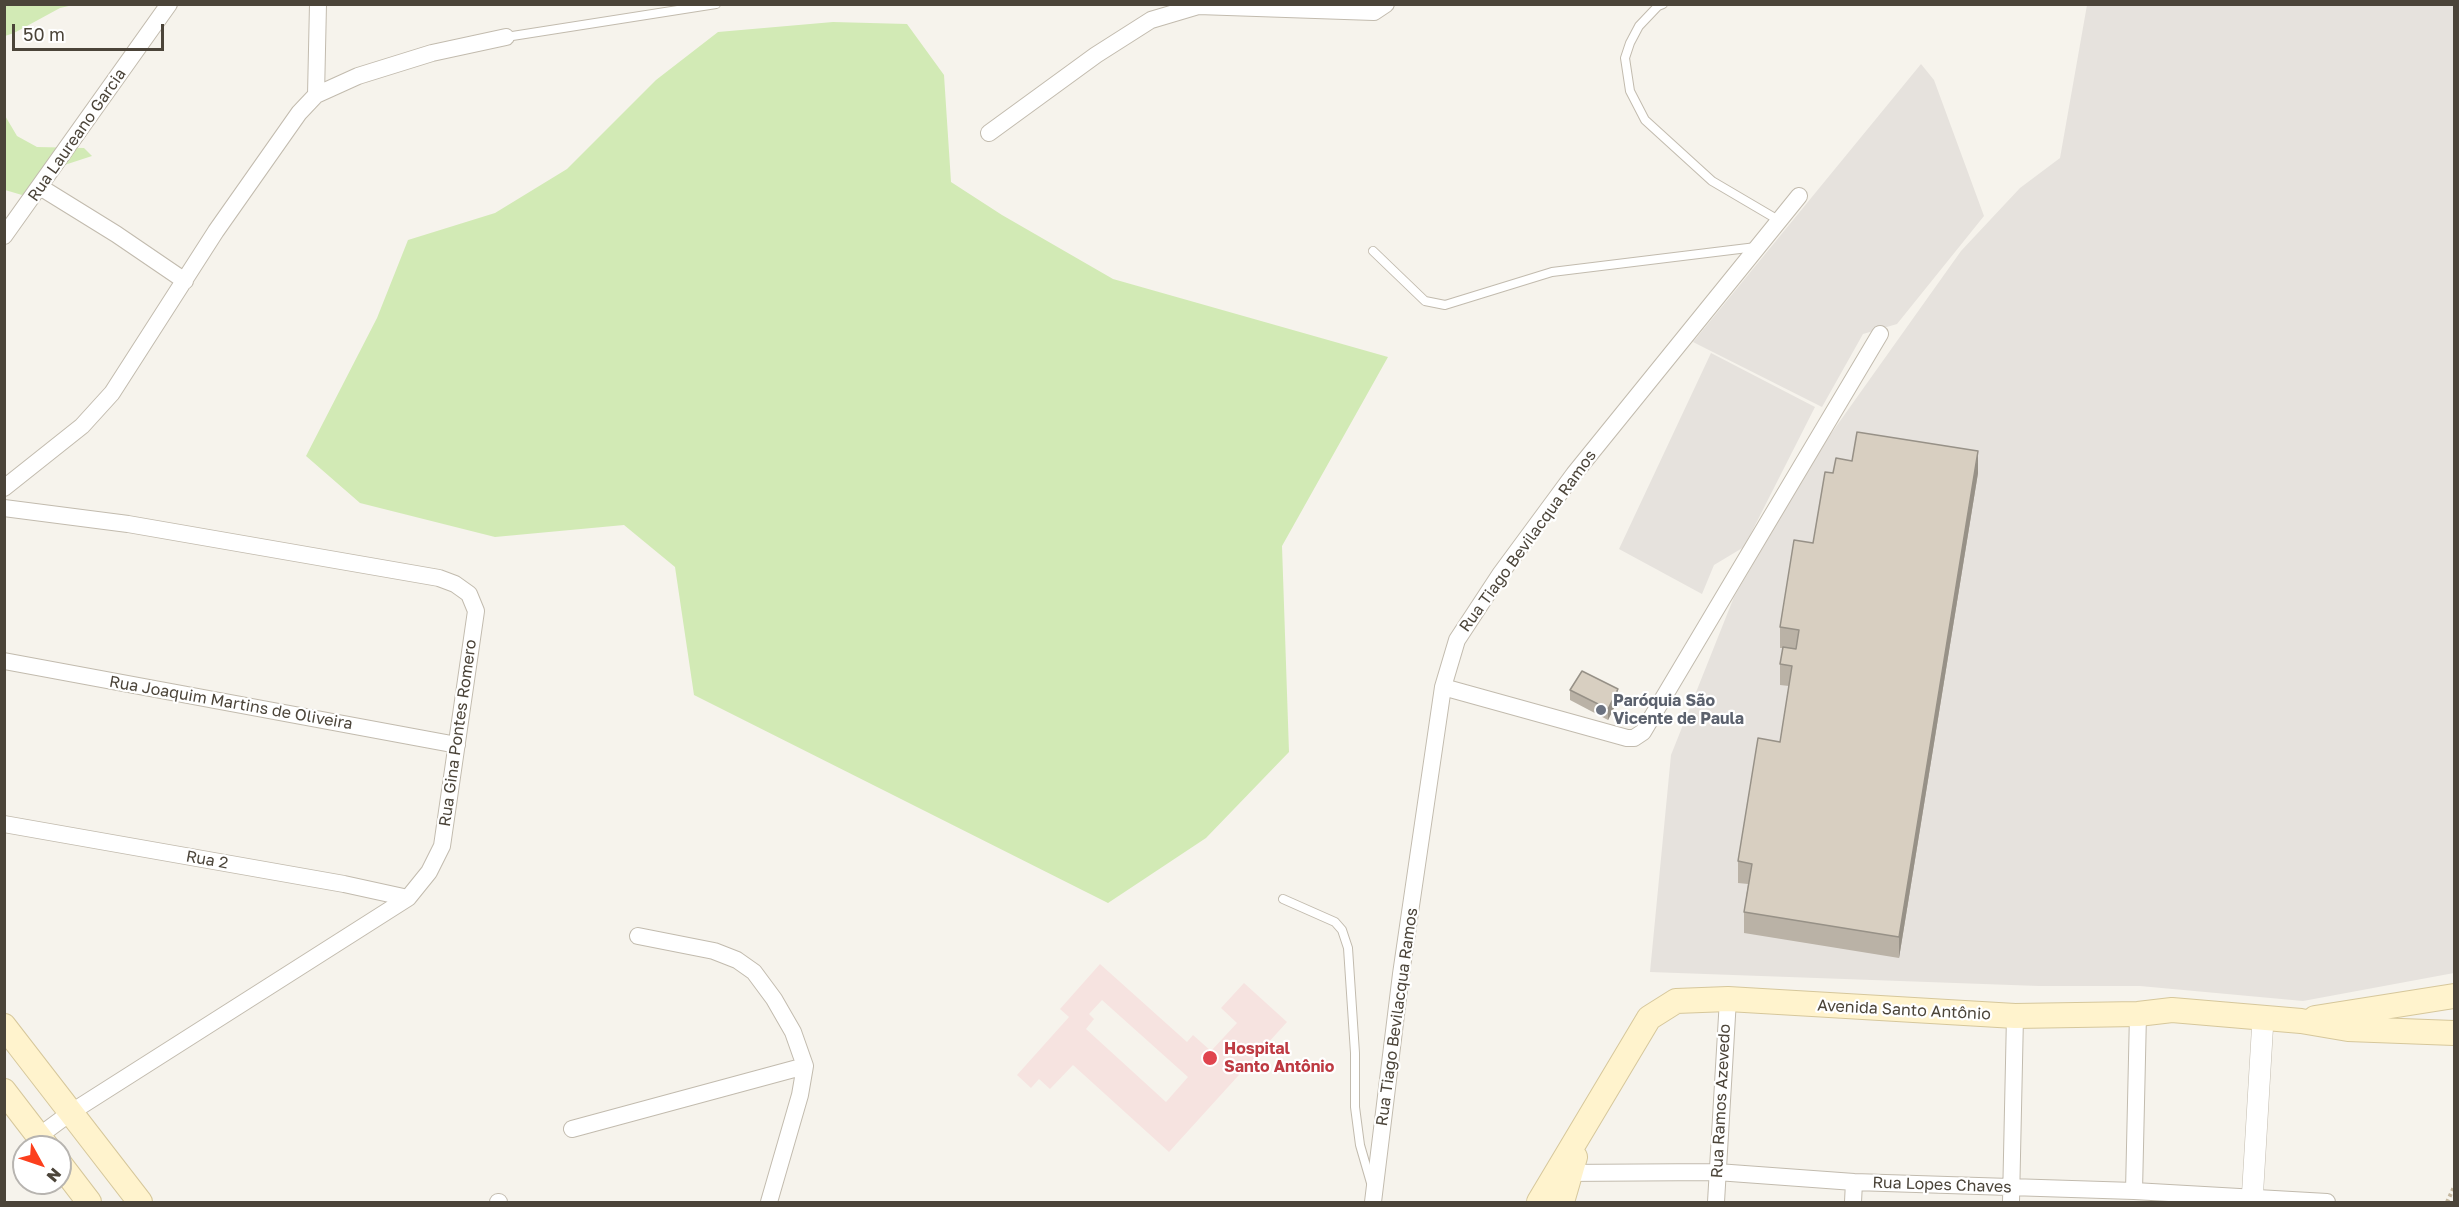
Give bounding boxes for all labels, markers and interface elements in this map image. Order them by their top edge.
scale bar [15,12,166,50]
text: 50 m [23,23,65,45]
street label: Rua Laureano Garcia [24,65,130,205]
street label: Rua Tiago Bevilacqua Ramos [1455,446,1601,636]
street label: Rua Gina Pontes Romero [435,638,481,828]
street label: Rua Joaquim Martins de Oliveira [108,672,354,734]
place label: Paróquia São Vicente de Paula [1613,691,1744,729]
marker: Paróquia São Vicente de Paula [1594,703,1608,717]
street label: Rua 2 [184,847,230,873]
street label: Rua Tiago Bevilacqua Ramos [1372,907,1422,1127]
street label: Avenida Santo Antônio [1817,996,1991,1024]
street label: Rua Ramos Azevedo [1707,1023,1735,1179]
place label: Hospital Santo Antônio [1224,1039,1334,1077]
marker: Hospital Santo Antônio [1201,1049,1219,1067]
north arrow [12,1135,72,1195]
text: N [43,1164,66,1186]
street label: Rua Lopes Chaves [1872,1173,2012,1197]

